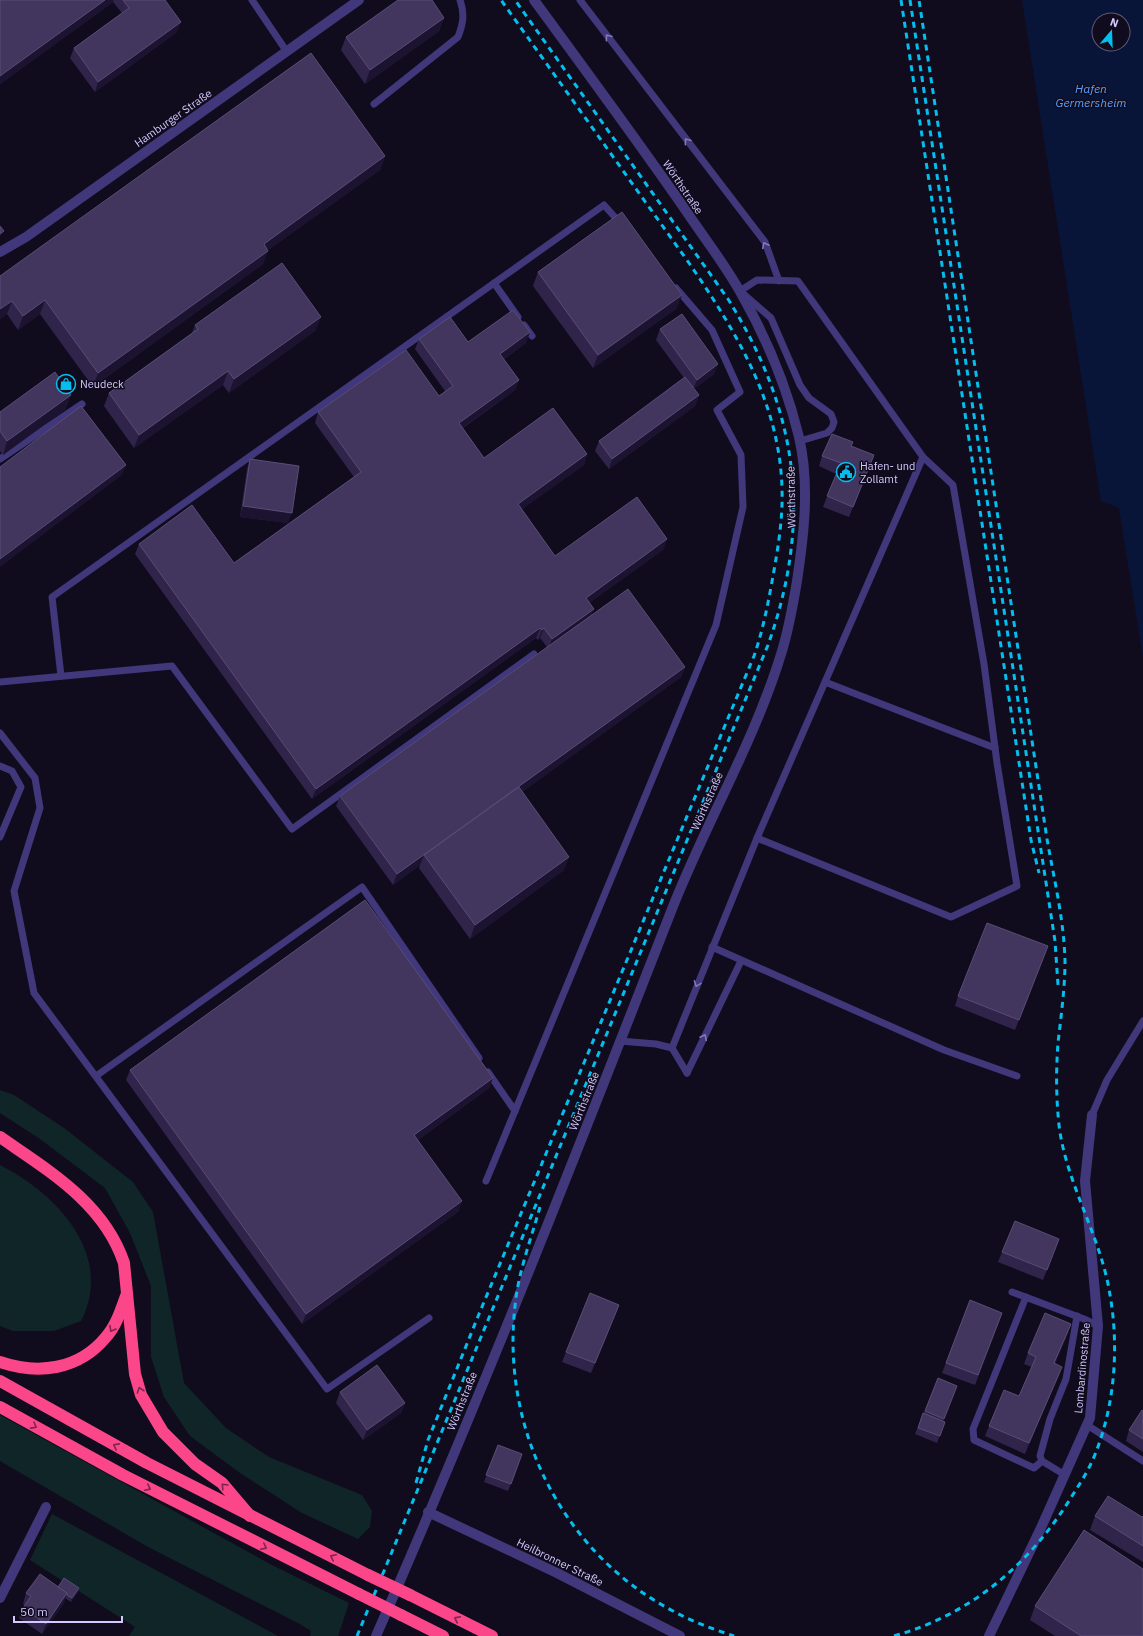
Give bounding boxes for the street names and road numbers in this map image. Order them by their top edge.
street label: Hamburger Straße [132,86,214,150]
street label: Wörthstraße [660,157,706,217]
street label: Wörthstraße [783,466,799,528]
street label: Wörthstraße [688,770,726,832]
street label: Wörthstraße [566,1070,602,1132]
street label: Lombardinostraße [1071,1322,1093,1414]
street label: Wörthstraße [444,1370,480,1432]
street label: Heilbronner Straße [514,1535,606,1589]

